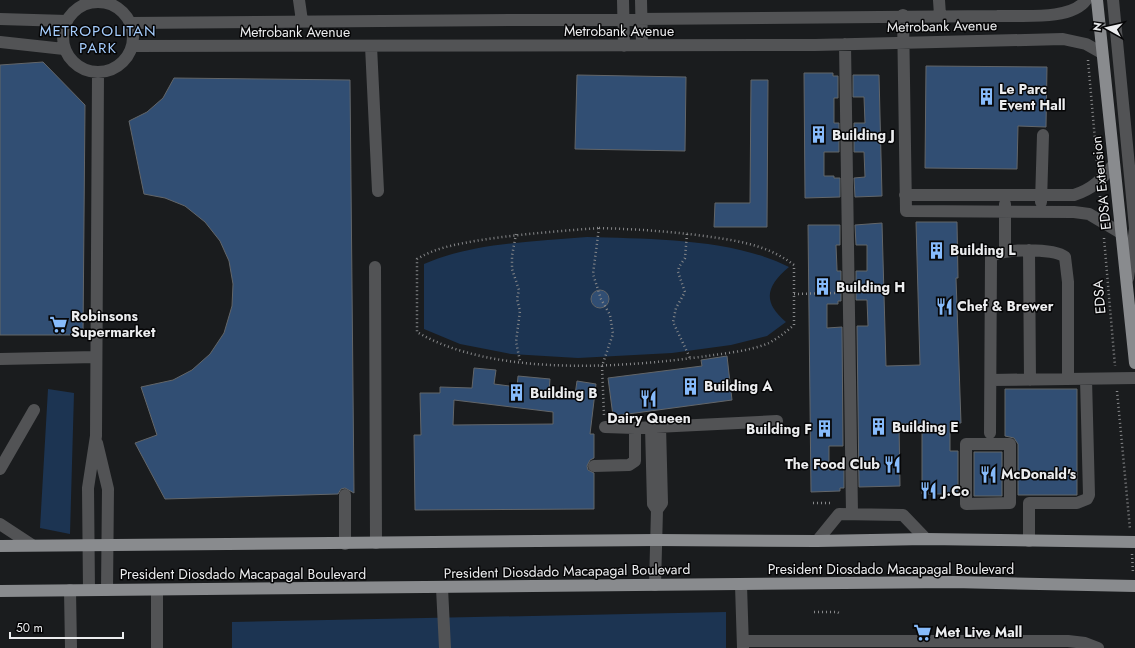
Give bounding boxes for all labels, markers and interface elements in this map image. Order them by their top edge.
north arrow [1087,8,1127,48]
street label: Metrobank Avenue [887,15,997,37]
district label: METROPOLITAN PARK [39,20,157,59]
street label: Metrobank Avenue [564,21,674,41]
text: N [1089,21,1106,32]
street label: Metrobank Avenue [240,22,350,42]
place label: Le Parc Event Hall [999,79,1065,115]
building icon: Le Parc Event Hall [976,87,996,107]
building icon: Building J [809,125,829,145]
place label: Building J [832,125,895,145]
street label: EDSA Extension [1086,135,1116,231]
building icon: Building L [927,240,947,260]
place label: Building L [950,240,1016,260]
building icon: Building H [813,277,833,297]
place label: Building H [836,277,905,297]
street label: EDSA [1087,278,1110,315]
restaurant icon: Chef & Brewer [934,296,954,316]
place label: Chef & Brewer [957,296,1054,316]
place label: Robinsons Supermarket [71,306,156,342]
supermarket icon: Robinsons Supermarket [48,314,68,334]
building icon: Building A [681,376,701,396]
place label: Building A [704,376,773,396]
building icon: Building B [507,383,527,403]
place label: Building B [530,383,598,403]
restaurant icon: Dairy Queen [639,388,659,408]
place label: Dairy Queen [607,408,691,428]
building icon: Building E [869,417,889,437]
place label: Building E [892,417,959,437]
place label: Building F [746,419,812,439]
building icon: Building F [815,419,835,439]
place label: The Food Club [785,454,880,474]
restaurant icon: The Food Club [883,454,903,474]
restaurant icon: McDonald's [978,464,998,484]
place label: McDonald's [1001,464,1077,484]
restaurant icon: J.Co [919,481,939,501]
place label: J.Co [939,481,969,501]
street label: President Diosdado Macapagal Boulevard [444,559,690,583]
street label: President Diosdado Macapagal Boulevard [768,559,1014,579]
street label: President Diosdado Macapagal Boulevard [120,564,366,584]
scale bar [10,614,123,640]
text: 50 m [16,619,43,637]
supermarket icon: Met Live Mall [912,622,932,642]
place label: Met Live Mall [935,622,1022,642]

